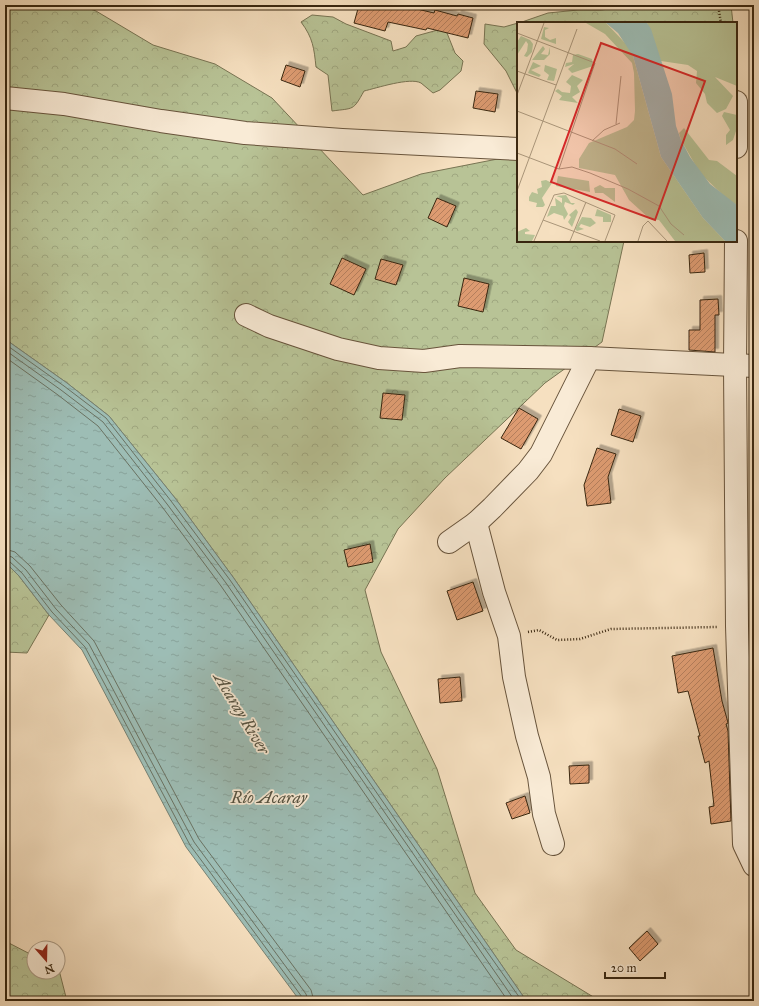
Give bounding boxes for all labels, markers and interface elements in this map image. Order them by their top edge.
inset map [517,22,737,242]
water label: Acaray River [208,667,275,759]
water label: Río Acaray [230,787,308,808]
north arrow [26,940,66,980]
scale bar [605,954,665,980]
text: N [42,961,56,977]
text: 20 m [611,961,637,975]

